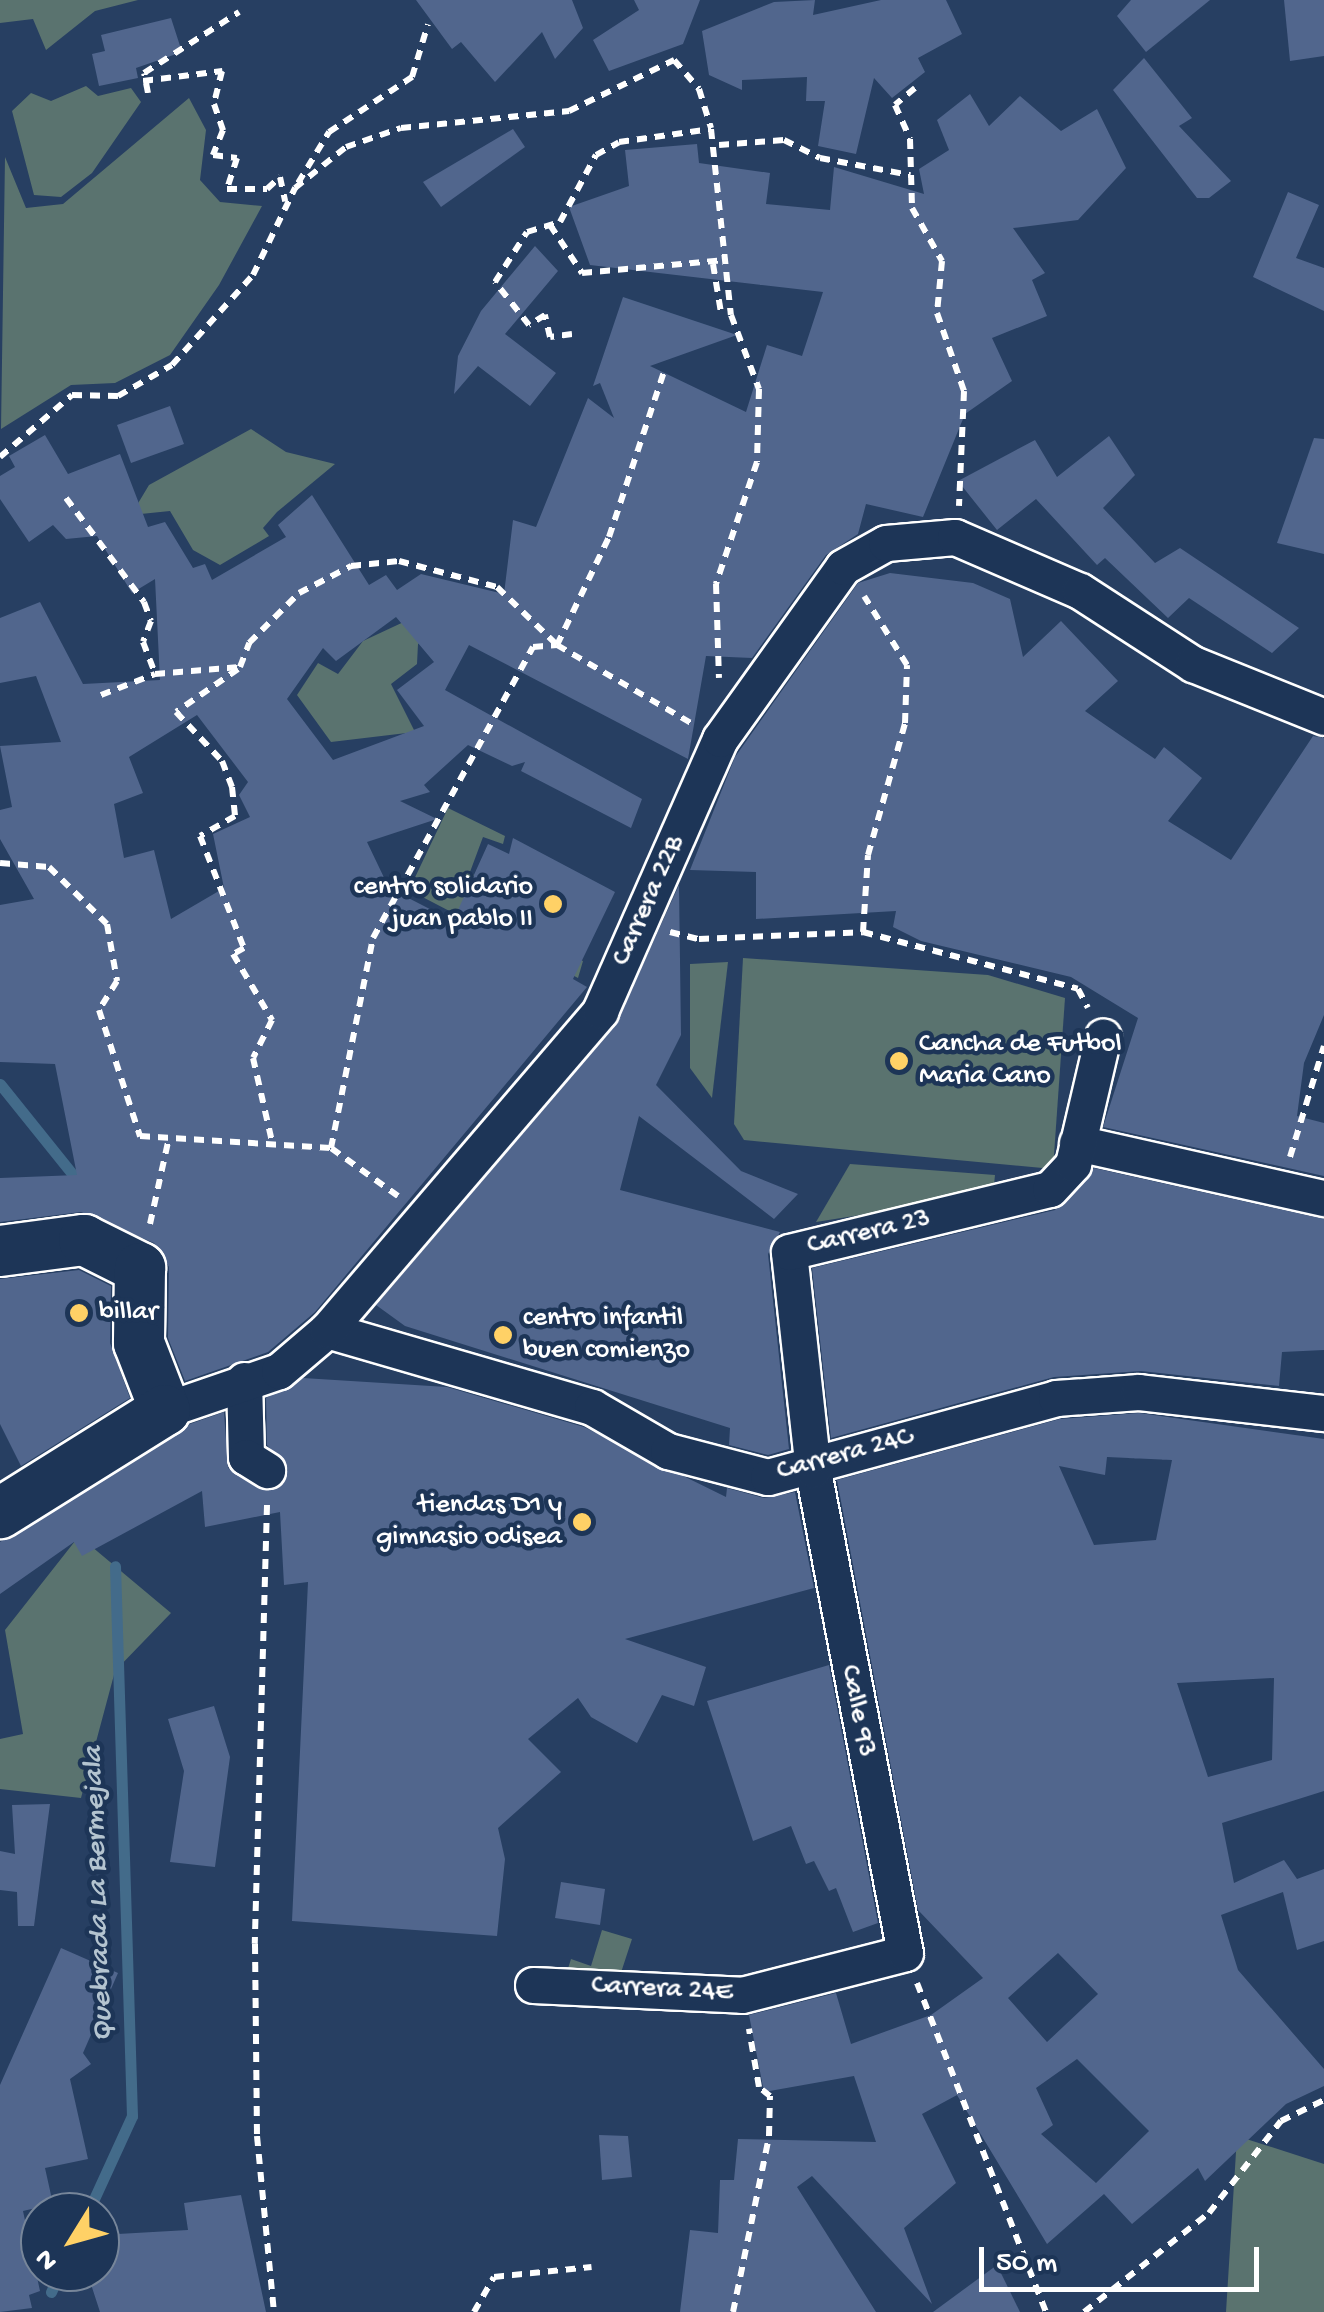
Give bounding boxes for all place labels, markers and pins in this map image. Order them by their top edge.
place label: centro solidario juan pablo II [354,871,533,937]
marker: centro solidario juan pablo II [542,893,564,915]
place label: Cancha de Futbol Maria Cano [919,1028,1122,1094]
marker: Cancha de Futbol Maria Cano [888,1050,910,1072]
place label: billar [99,1296,158,1330]
marker: billar [68,1302,90,1324]
place label: centro infantil buen comienzo [523,1302,690,1368]
marker: centro infantil buen comienzo [492,1324,514,1346]
place label: tiendas D1 y gimnasio odisea [376,1489,562,1555]
marker: tiendas D1 y gimnasio odisea [571,1511,593,1533]

